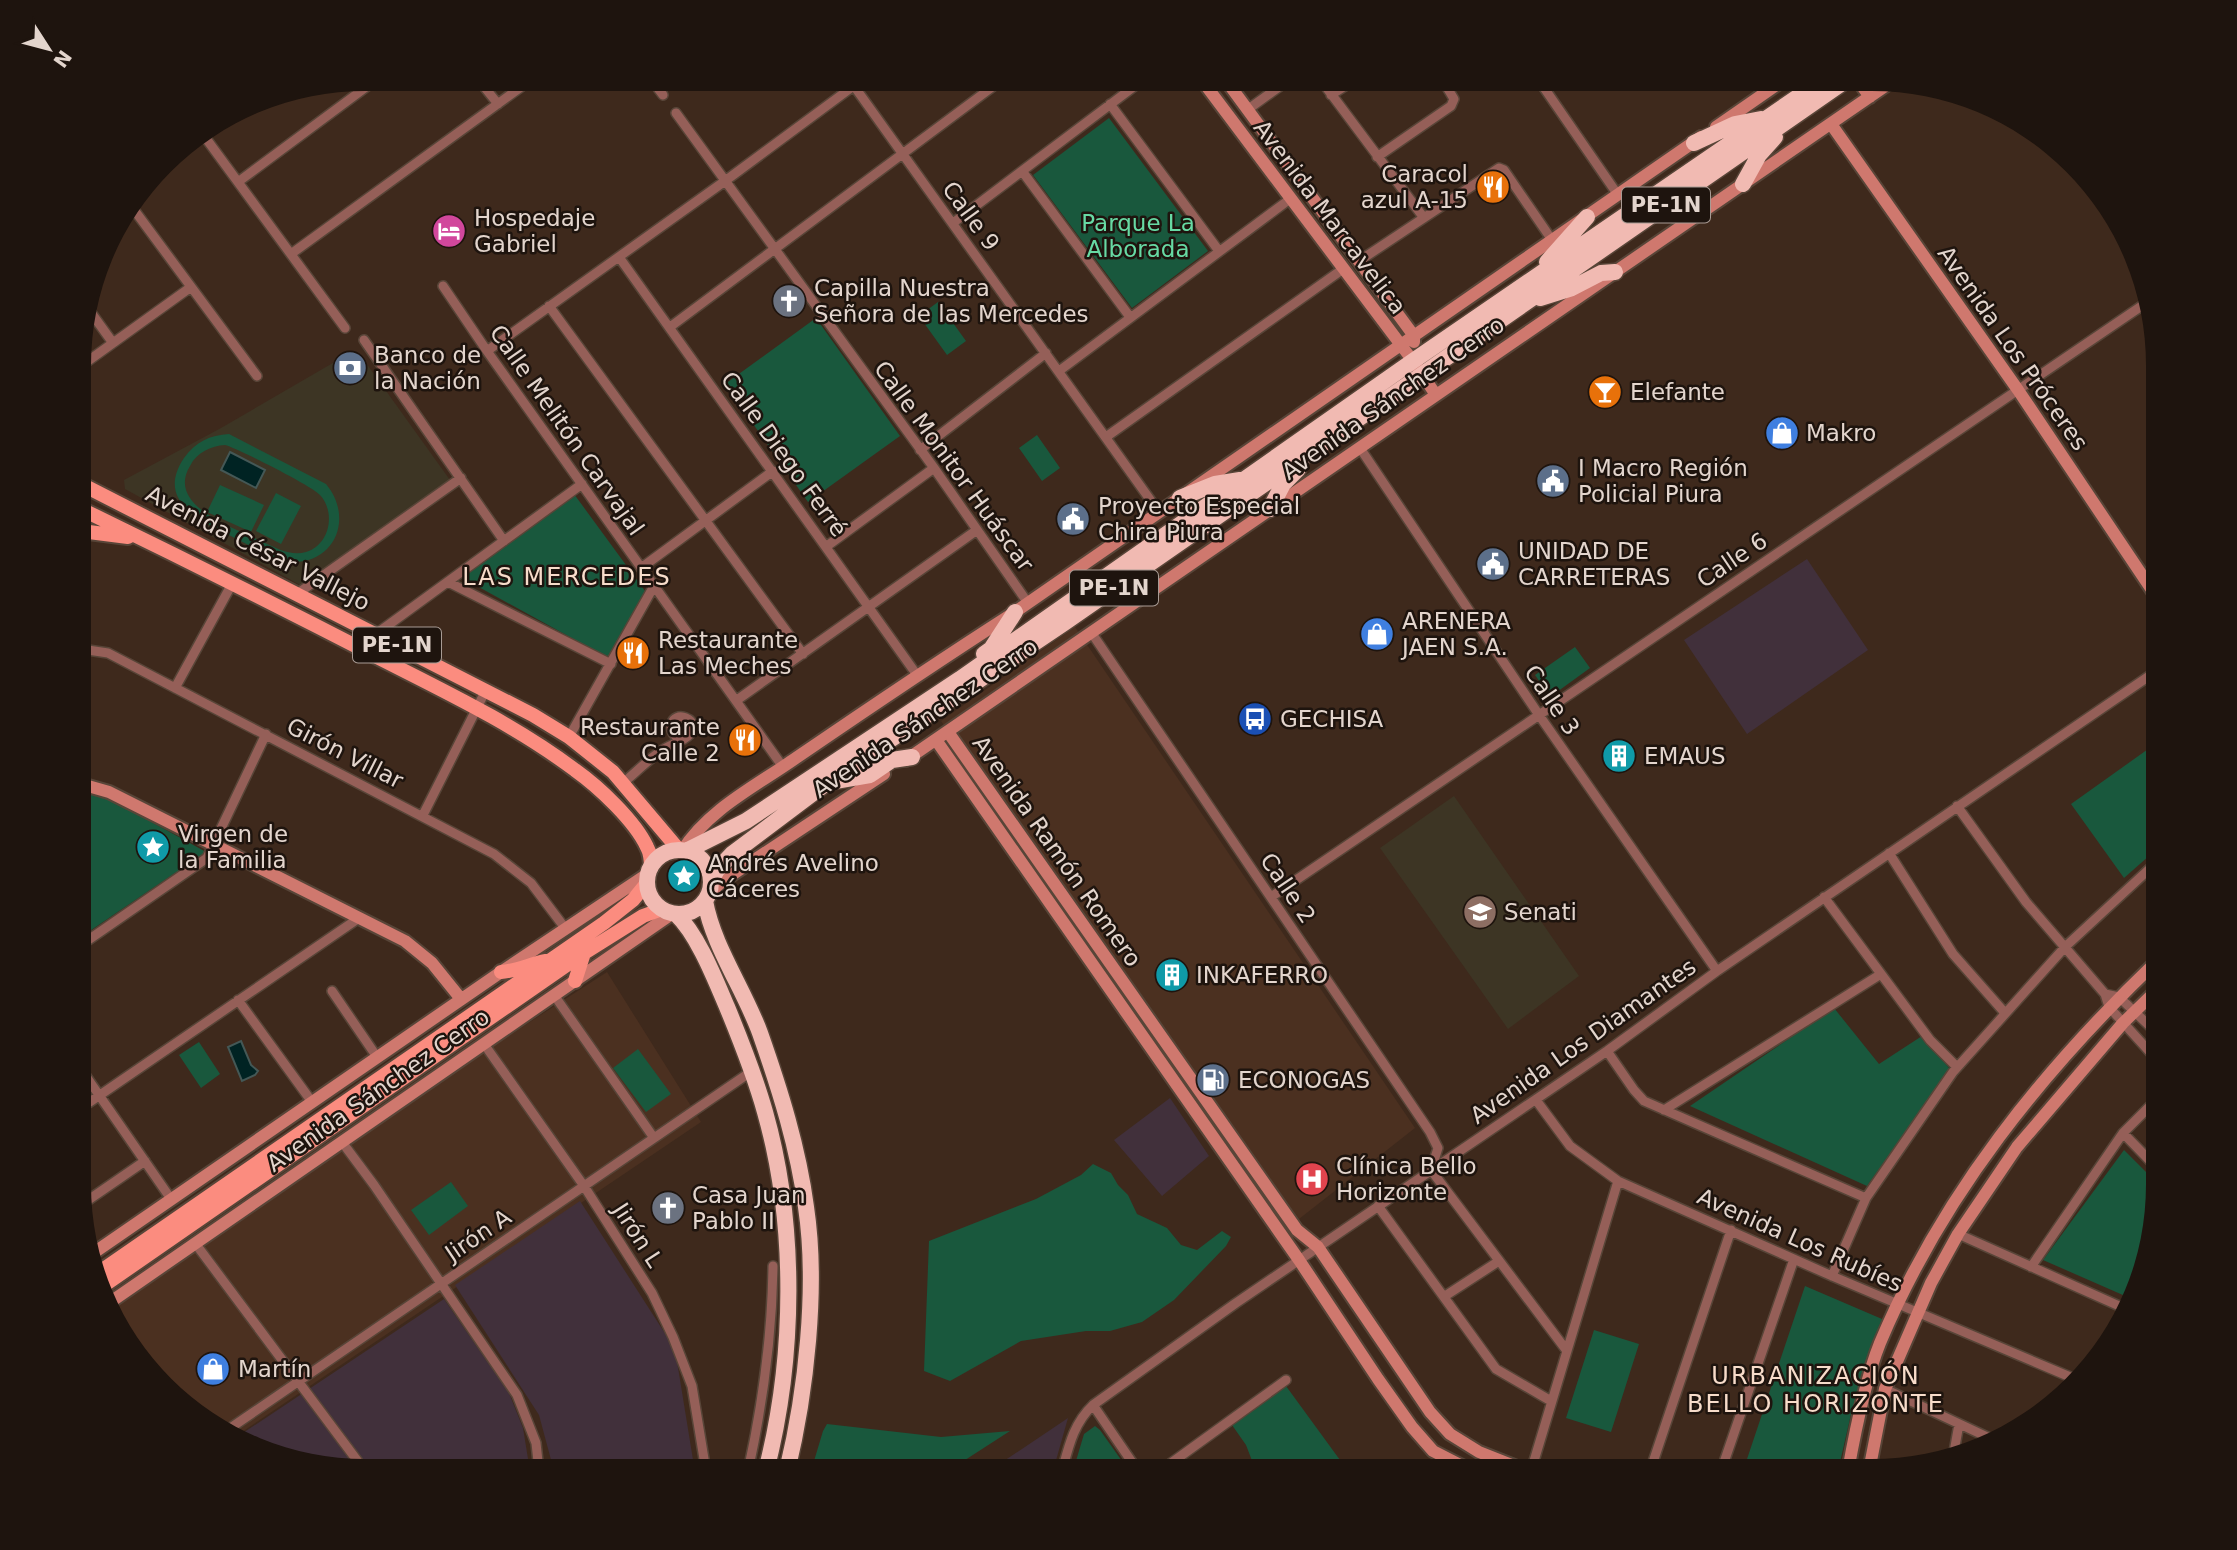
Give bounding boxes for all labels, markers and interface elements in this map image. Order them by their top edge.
north arrow [14,14,84,84]
text: N [49,46,76,72]
street label: Avenida Marcavelica [1249,115,1411,319]
place label: Caracol azul A-15 [1361,161,1468,213]
restaurant icon: Caracol azul A-15 [1474,168,1512,206]
street label: Calle 9 [937,176,1005,256]
road number: PE-1N [1622,188,1710,222]
place label: Hospedaje Gabriel [474,205,595,257]
park label: Parque La Alborada [1081,210,1195,262]
hotel icon: Hospedaje Gabriel [430,212,468,250]
street label: Avenida Los Próceres [1933,241,2093,455]
place label: Capilla Nuestra Señora de las Mercedes [814,275,1089,327]
church icon: Capilla Nuestra Señora de las Mercedes [770,282,808,320]
street label: Avenida Sánchez Cerro [1277,311,1509,485]
street label: Calle Melitón Carvajal [485,320,649,540]
place label: Banco de la Nación [374,342,481,394]
bank icon: Banco de la Nación [331,349,369,387]
street label: Calle Monitor Huáscar [869,356,1039,577]
street label: Calle Diego Ferré [716,367,852,541]
bar icon: Elefante [1586,373,1624,411]
place label: Elefante [1630,379,1725,405]
shop icon: Makro [1763,414,1801,452]
place label: Makro [1806,420,1876,446]
place label: I Macro Región Policial Piura [1578,455,1748,507]
public building icon: I Macro Región Policial Piura [1534,462,1572,500]
street label: Avenida César Vallejo [142,480,374,616]
place label: Proyecto Especial Chira Piura [1098,493,1300,545]
public building icon: Proyecto Especial Chira Piura [1054,500,1092,538]
street label: Calle 6 [1692,527,1772,593]
place label: UNIDAD DE CARRETERAS [1518,538,1670,590]
public building icon: UNIDAD DE CARRETERAS [1474,545,1512,583]
district label: LAS MERCEDES [462,563,672,591]
road number: PE-1N [1070,570,1158,606]
place label: ARENERA JAEN S.A. [1400,608,1511,660]
shop icon: ARENERA JAEN S.A. [1358,615,1396,653]
place label: Restaurante Las Meches [658,627,798,679]
road number: PE-1N [353,628,441,662]
street label: Avenida Sánchez Cerro [808,633,1042,803]
restaurant icon: Restaurante Las Meches [614,634,652,672]
street label: Calle 3 [1519,660,1585,740]
bus stop icon: GECHISA [1236,700,1274,738]
place label: GECHISA [1280,706,1384,732]
street label: Girón Villar [282,713,408,794]
place label: Restaurante Calle 2 [580,714,720,766]
restaurant icon: Restaurante Calle 2 [726,721,764,759]
street label: Avenida Ramón Romero [967,731,1147,971]
building icon: EMAUS [1600,737,1638,775]
place label: EMAUS [1644,743,1726,769]
place label: Virgen de la Familia [178,821,288,873]
place icon: Virgen de la Familia [134,828,172,866]
street label: Calle 2 [1255,848,1321,928]
place label: Andrés Avelino Cáceres [708,850,879,902]
place icon: Andrés Avelino Cáceres [665,857,703,895]
school or university icon: Senati [1461,893,1499,931]
place label: Senati [1504,899,1577,925]
street label: Avenida Los Diamantes [1465,953,1701,1129]
building icon: INKAFERRO [1153,956,1191,994]
place label: INKAFERRO [1196,962,1328,988]
street label: Avenida Sánchez Cerro [262,1003,494,1177]
fuel station icon: ECONOGAS [1194,1061,1232,1099]
place label: ECONOGAS [1238,1067,1370,1093]
place label: Clínica Bello Horizonte [1336,1153,1477,1205]
hospital icon: Clínica Bello Horizonte [1293,1160,1331,1198]
place label: Casa Juan Pablo II [692,1182,806,1234]
street label: Avenida Los Rubíes [1694,1183,1906,1297]
church icon: Casa Juan Pablo II [649,1189,687,1227]
street label: Jirón L [607,1197,668,1272]
street label: Jirón A [438,1203,516,1268]
shop icon: Martín [194,1350,232,1388]
place label: Martín [238,1356,311,1382]
district label: URBANIZACIÓN BELLO HORIZONTE [1687,1360,1945,1418]

